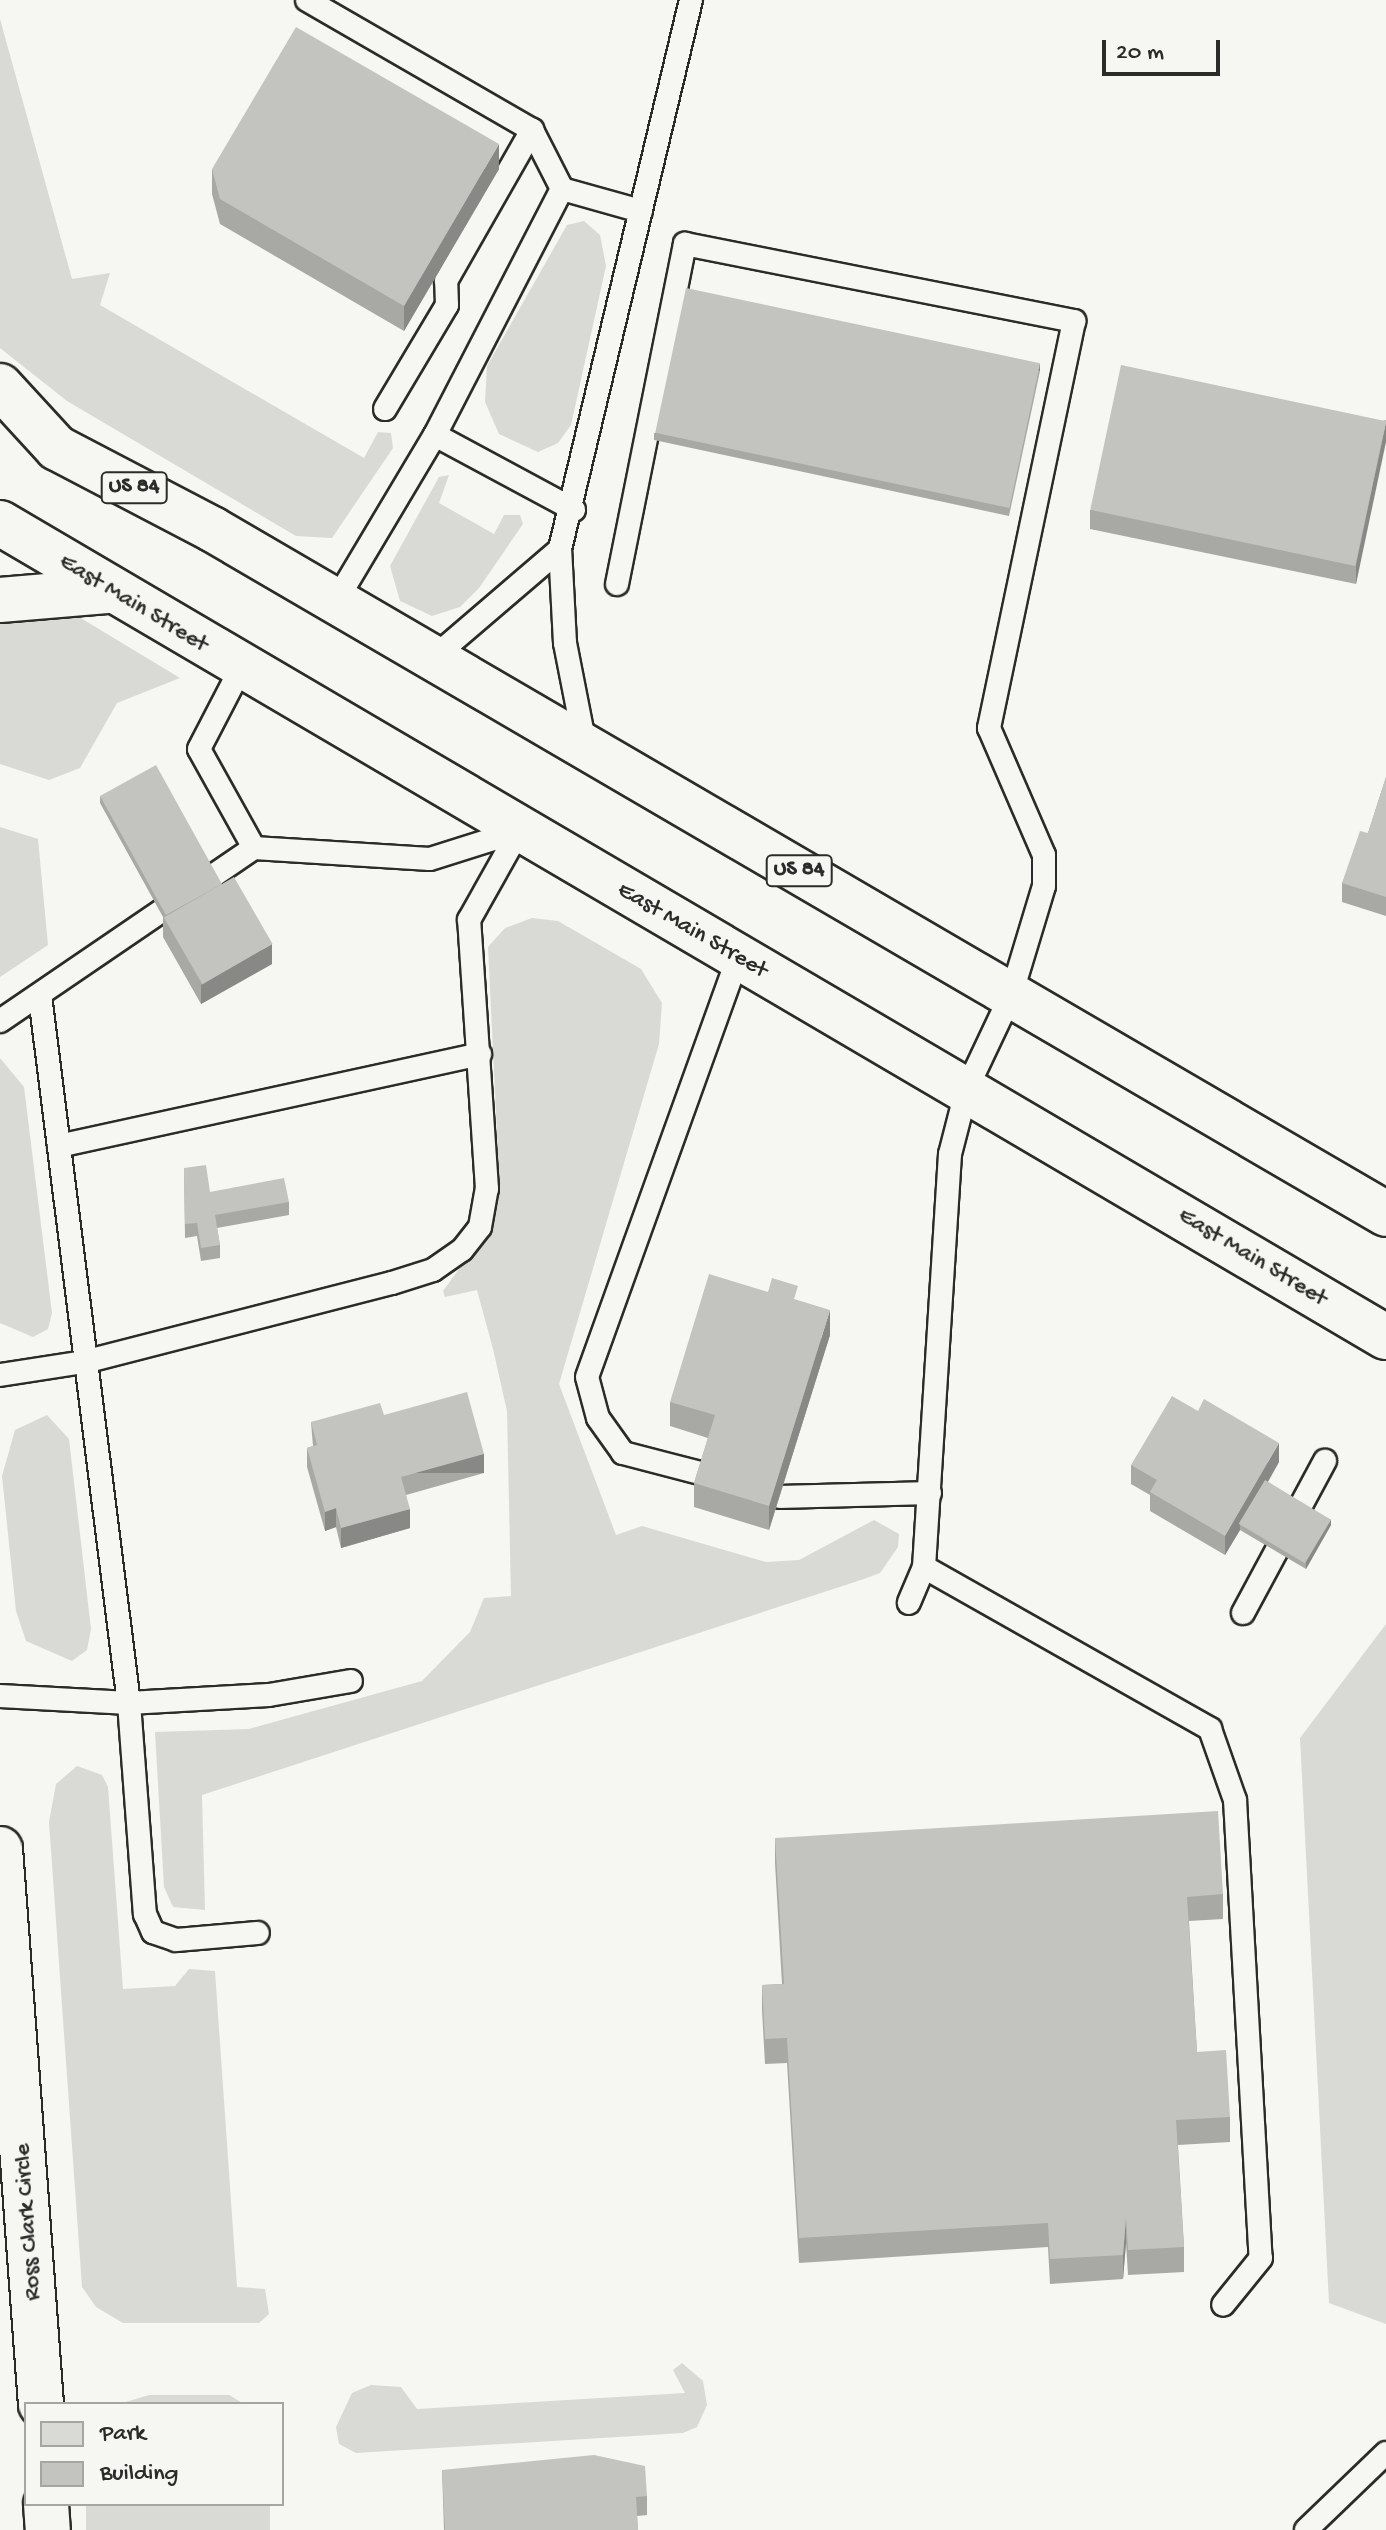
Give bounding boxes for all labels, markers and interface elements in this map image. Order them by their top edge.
scale bar [1106,24,1224,74]
text: 20 m [1116,39,1164,68]
road number: US 84 [100,470,168,506]
street label: East Main Street [53,548,213,660]
road number: US 84 [765,853,833,889]
street label: East Main Street [612,876,772,986]
street label: East Main Street [1172,1202,1332,1314]
street label: Ross Clark Circle [9,2142,49,2302]
legend [24,2402,284,2506]
text: Park [100,2420,146,2449]
text: Building [100,2460,178,2489]

